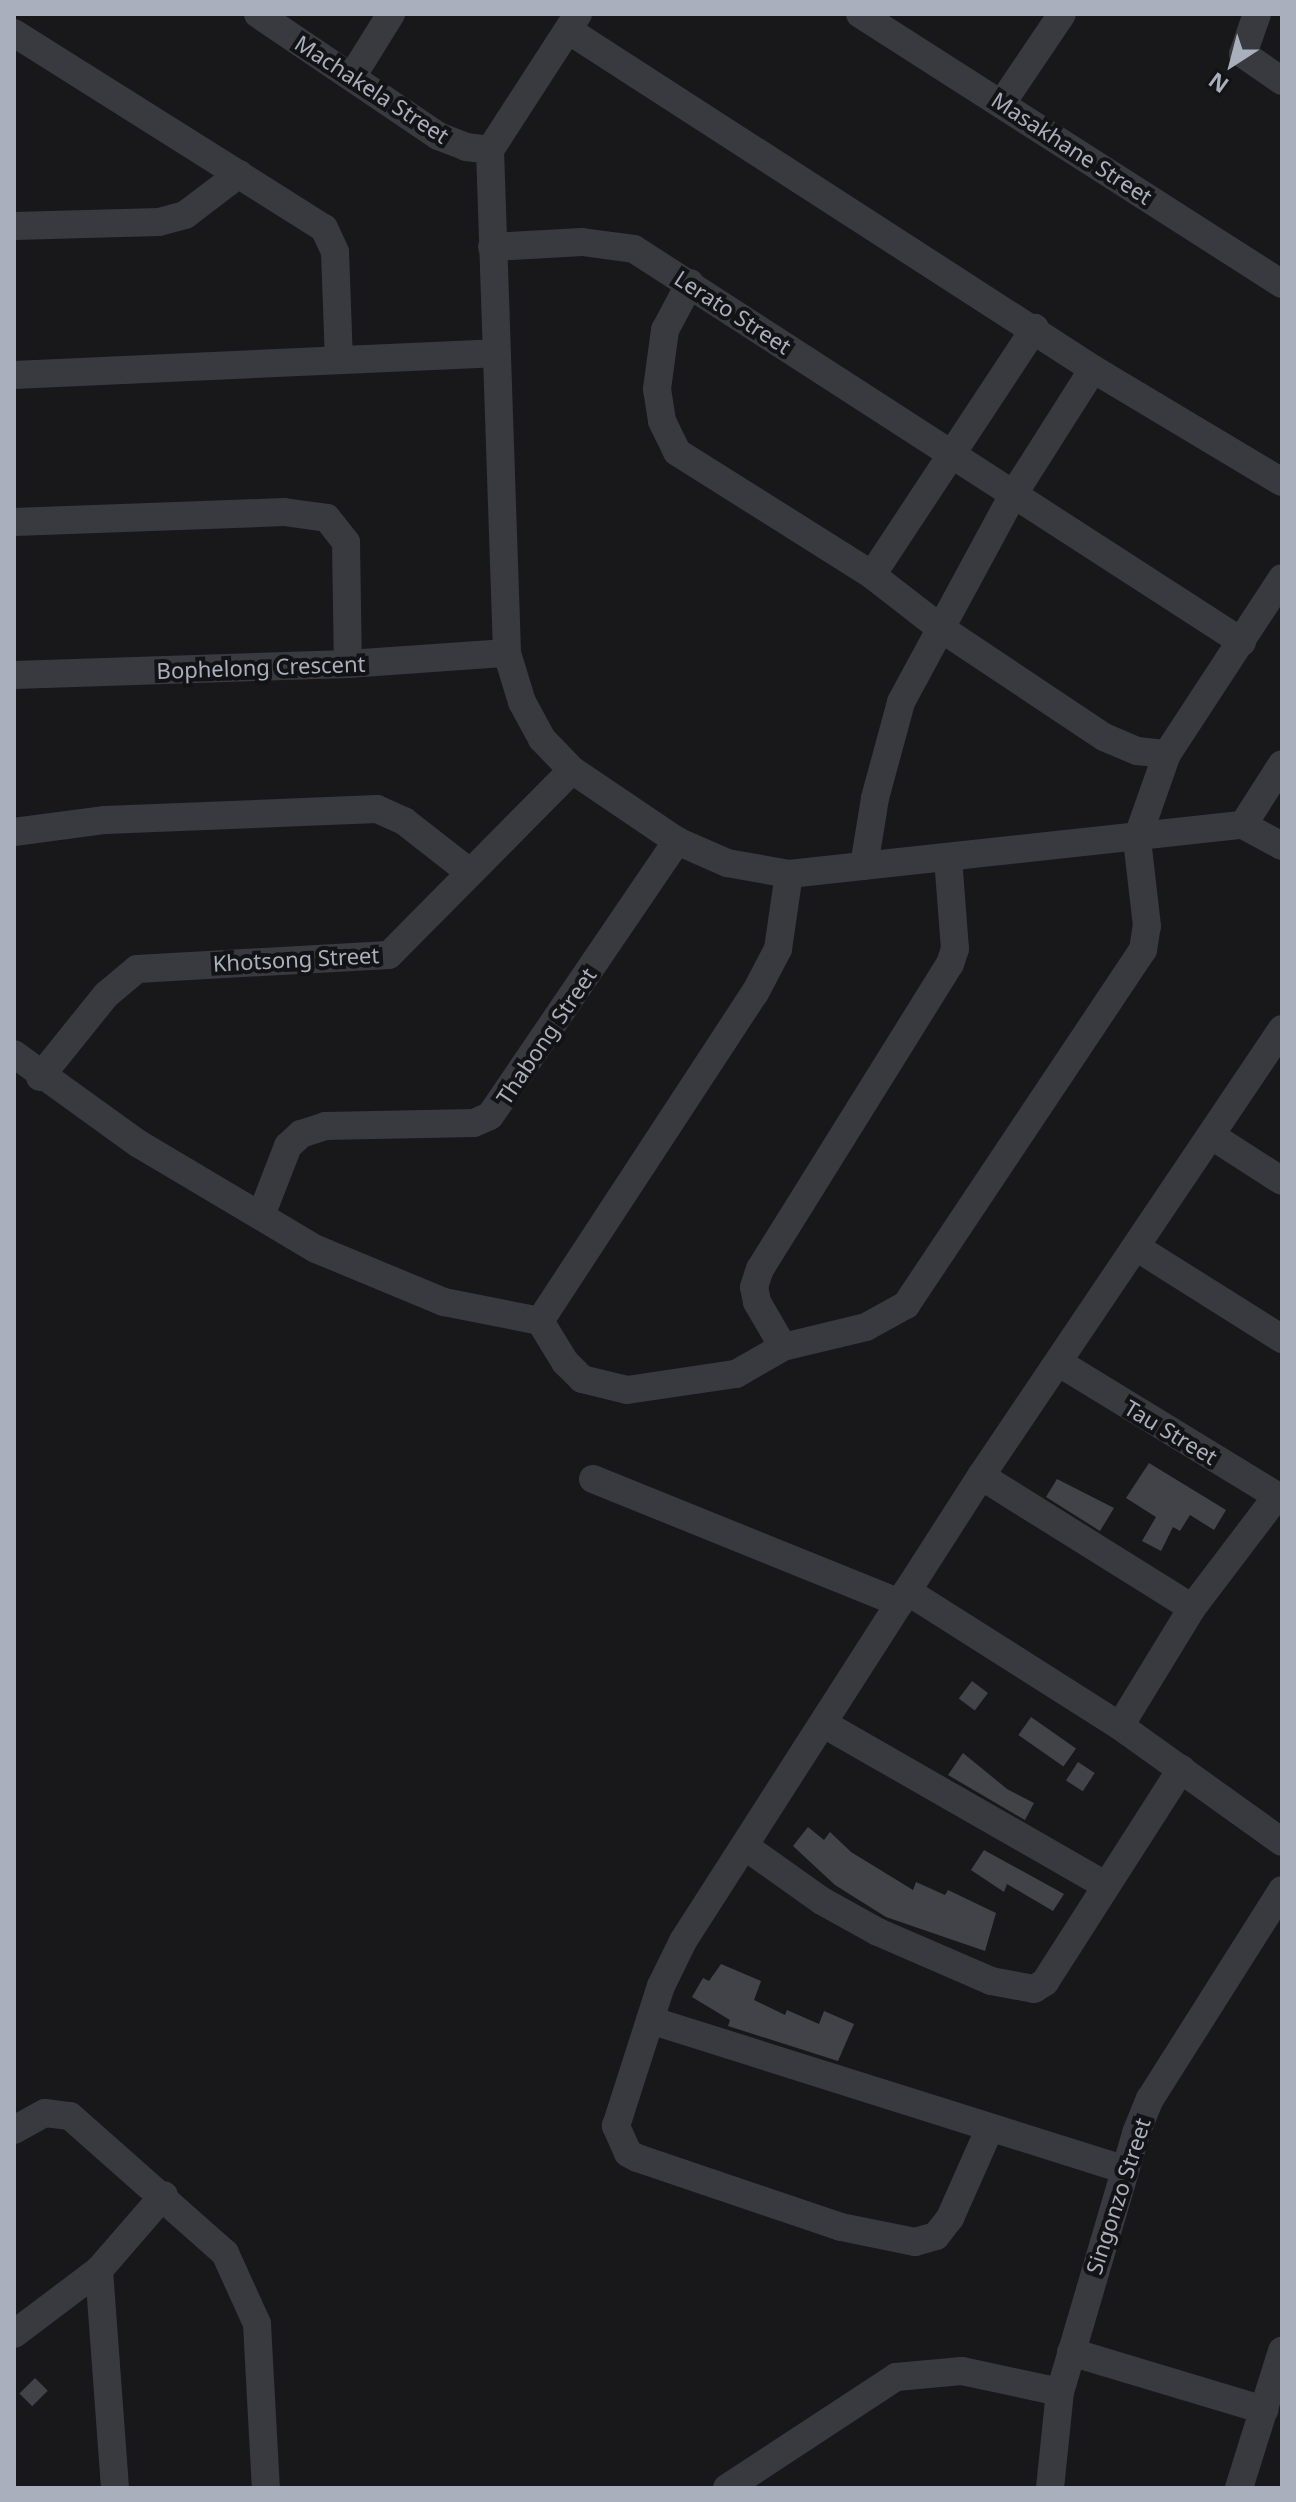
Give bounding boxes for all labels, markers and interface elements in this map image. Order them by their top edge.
north arrow [1192,24,1272,104]
street label: Machakela Street [290,29,454,149]
text: N [1202,66,1234,101]
street label: Masakhane Street [987,86,1157,210]
street label: Lerato Street [670,265,796,359]
street label: Bophelong Crescent [156,650,366,684]
street label: Khotsong Street [212,941,380,977]
street label: Thabong Street [491,963,601,1109]
street label: Tau Street [1120,1394,1222,1470]
street label: Singonzo Street [1080,2115,1156,2277]

